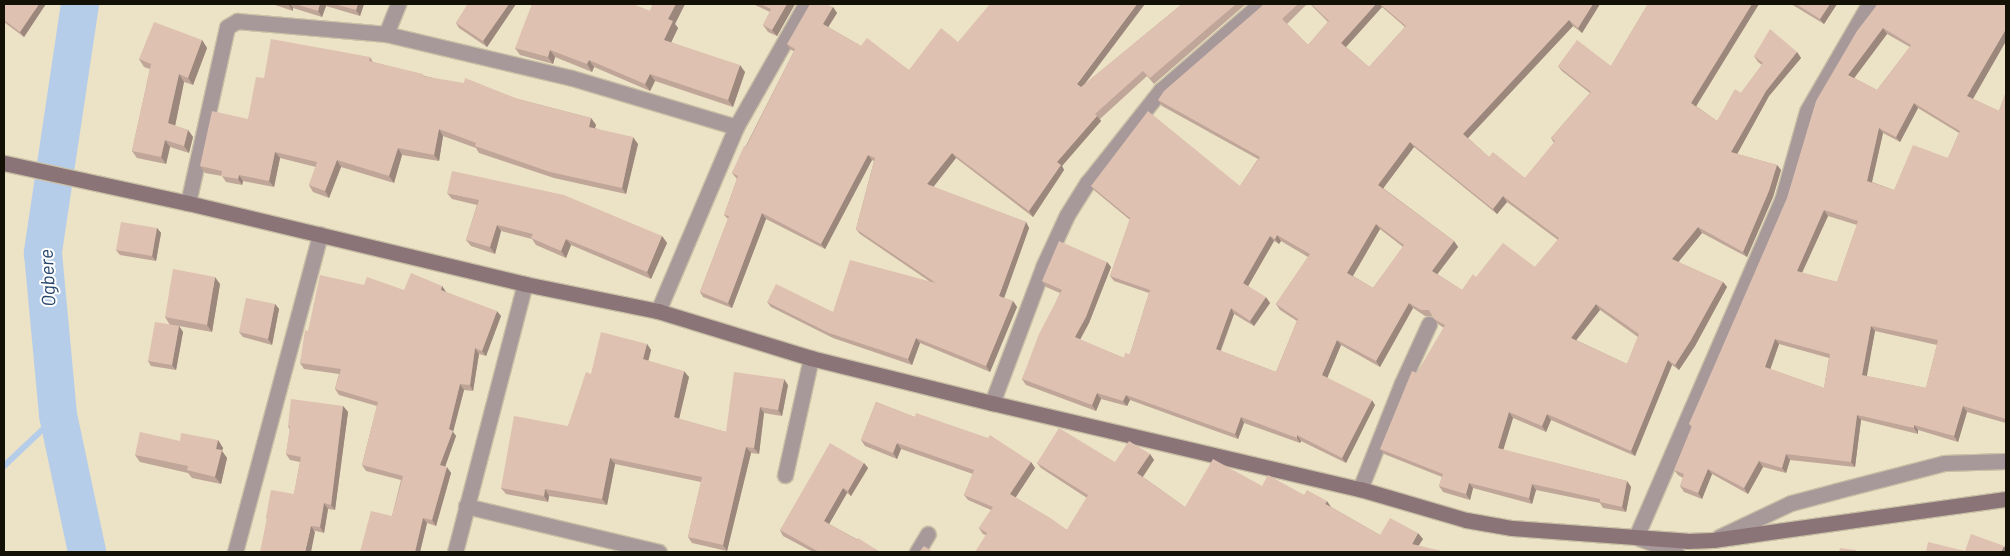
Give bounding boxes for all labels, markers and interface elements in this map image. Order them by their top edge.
water label: Ogbere [34,249,60,307]

